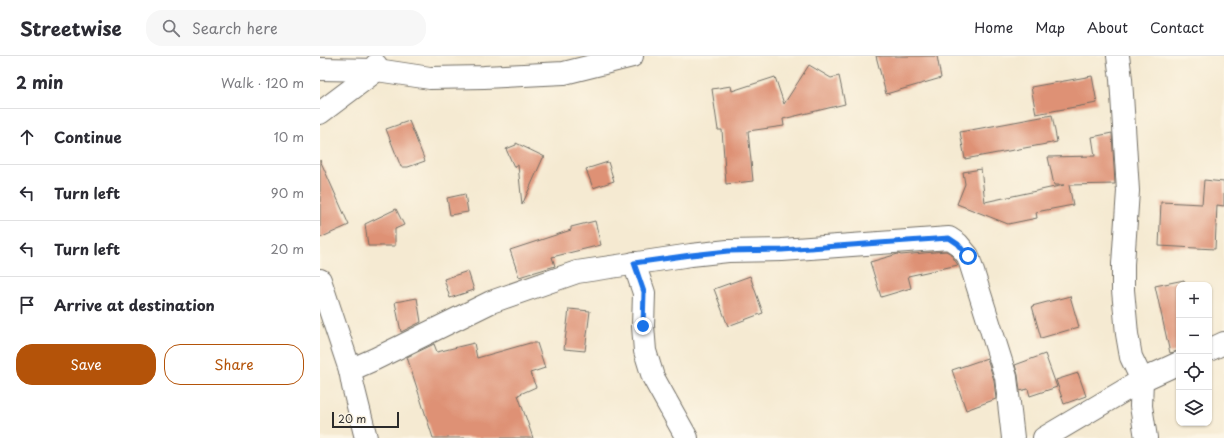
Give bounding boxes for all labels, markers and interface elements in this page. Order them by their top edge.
search box [146,10,426,46]
text: Streetwise [20,14,122,42]
text: Search here [192,16,278,39]
icon: search [160,17,182,39]
text: Home [974,17,1013,38]
text: Map [1035,17,1065,38]
text: About [1087,17,1128,38]
text: Contact [1150,17,1204,38]
text: 2 min [16,69,63,95]
text: Walk · 120 m [221,73,304,92]
text: Continue [54,125,122,148]
icon: ahead [16,126,38,148]
text: 10 m [274,127,304,146]
text: Turn left [54,181,120,204]
icon: left [16,182,38,204]
text: 90 m [271,183,304,202]
text: Turn left [54,237,120,260]
icon: left [16,238,38,260]
text: 20 m [270,239,304,258]
route start [959,247,977,265]
map controls [1176,282,1212,426]
button: + [1176,282,1212,318]
text: Arrive at destination [54,293,215,316]
icon: arrive [16,294,38,316]
route end [634,317,652,335]
button: − [1176,318,1212,354]
button: Save [16,344,156,385]
button: Share [164,344,304,385]
button: locate [1176,354,1212,390]
button: layers [1176,390,1212,426]
scale bar [332,410,399,429]
text: 20 m [338,410,366,427]

